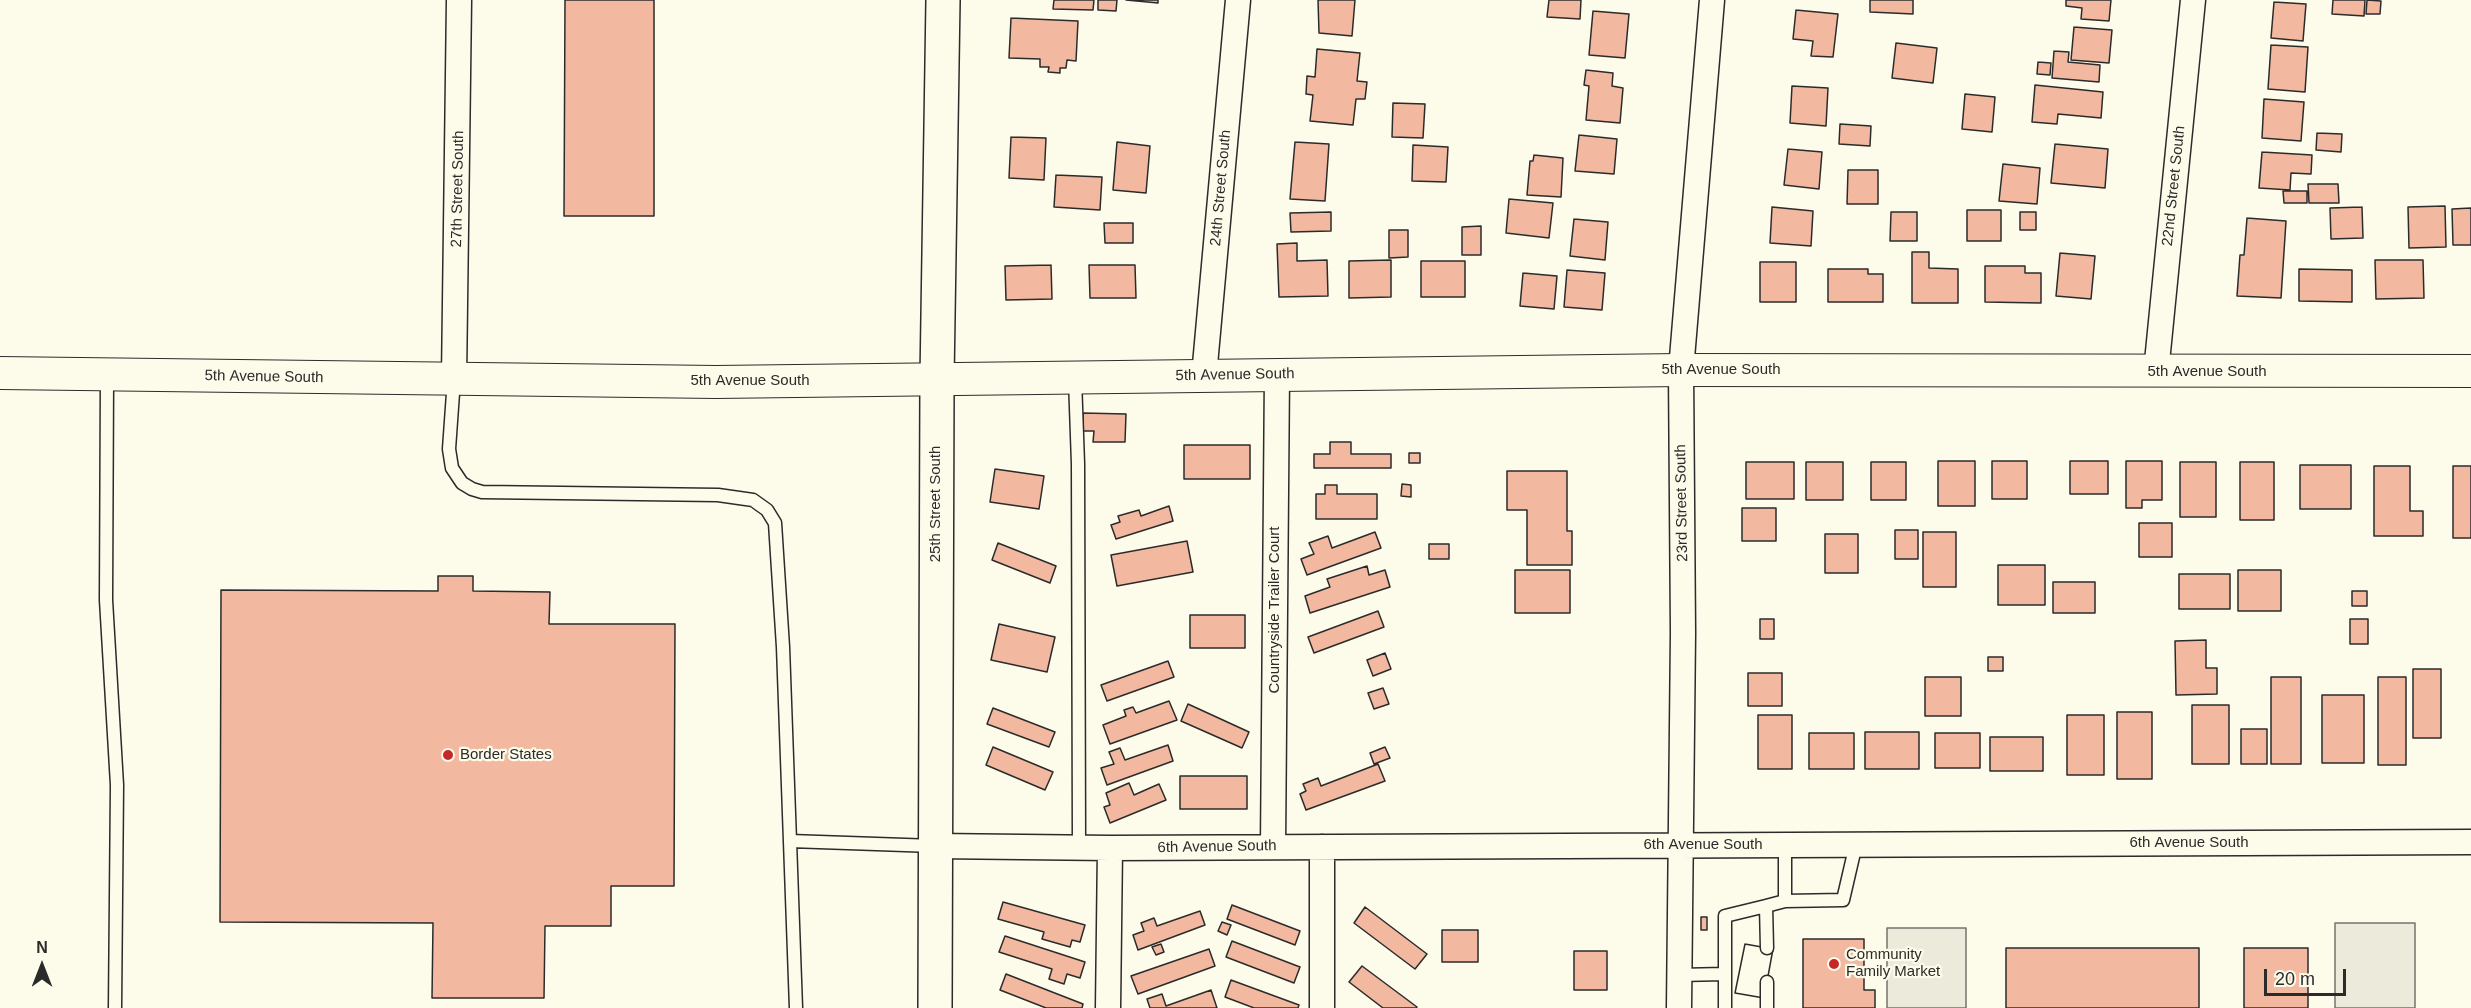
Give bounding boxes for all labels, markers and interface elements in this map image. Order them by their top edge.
street label: 22nd Street South [2159,125,2189,247]
street label: 24th Street South [1207,129,1235,247]
street label: 27th Street South [448,130,468,248]
street label: 5th Avenue South [1662,361,1780,379]
street label: 5th Avenue South [2148,363,2266,381]
street label: 5th Avenue South [1175,365,1295,385]
street label: 5th Avenue South [204,367,324,387]
street label: 5th Avenue South [691,372,809,390]
street label: 23rd Street South [1672,444,1692,562]
street label: 25th Street South [927,446,945,562]
street label: Countryside Trailer Court [1266,527,1284,693]
place label: Border States [460,746,552,764]
marker: Border States [441,748,455,762]
street label: 6th Avenue South [2130,834,2248,852]
street label: 6th Avenue South [1644,836,1762,854]
street label: 6th Avenue South [1157,837,1277,857]
north arrow [12,936,72,996]
text: N [36,939,48,956]
place label: Community Family Market [1846,946,1940,981]
marker: Community Family Market [1827,957,1841,971]
scale bar [2267,957,2350,995]
text: 20 m [2275,969,2315,989]

